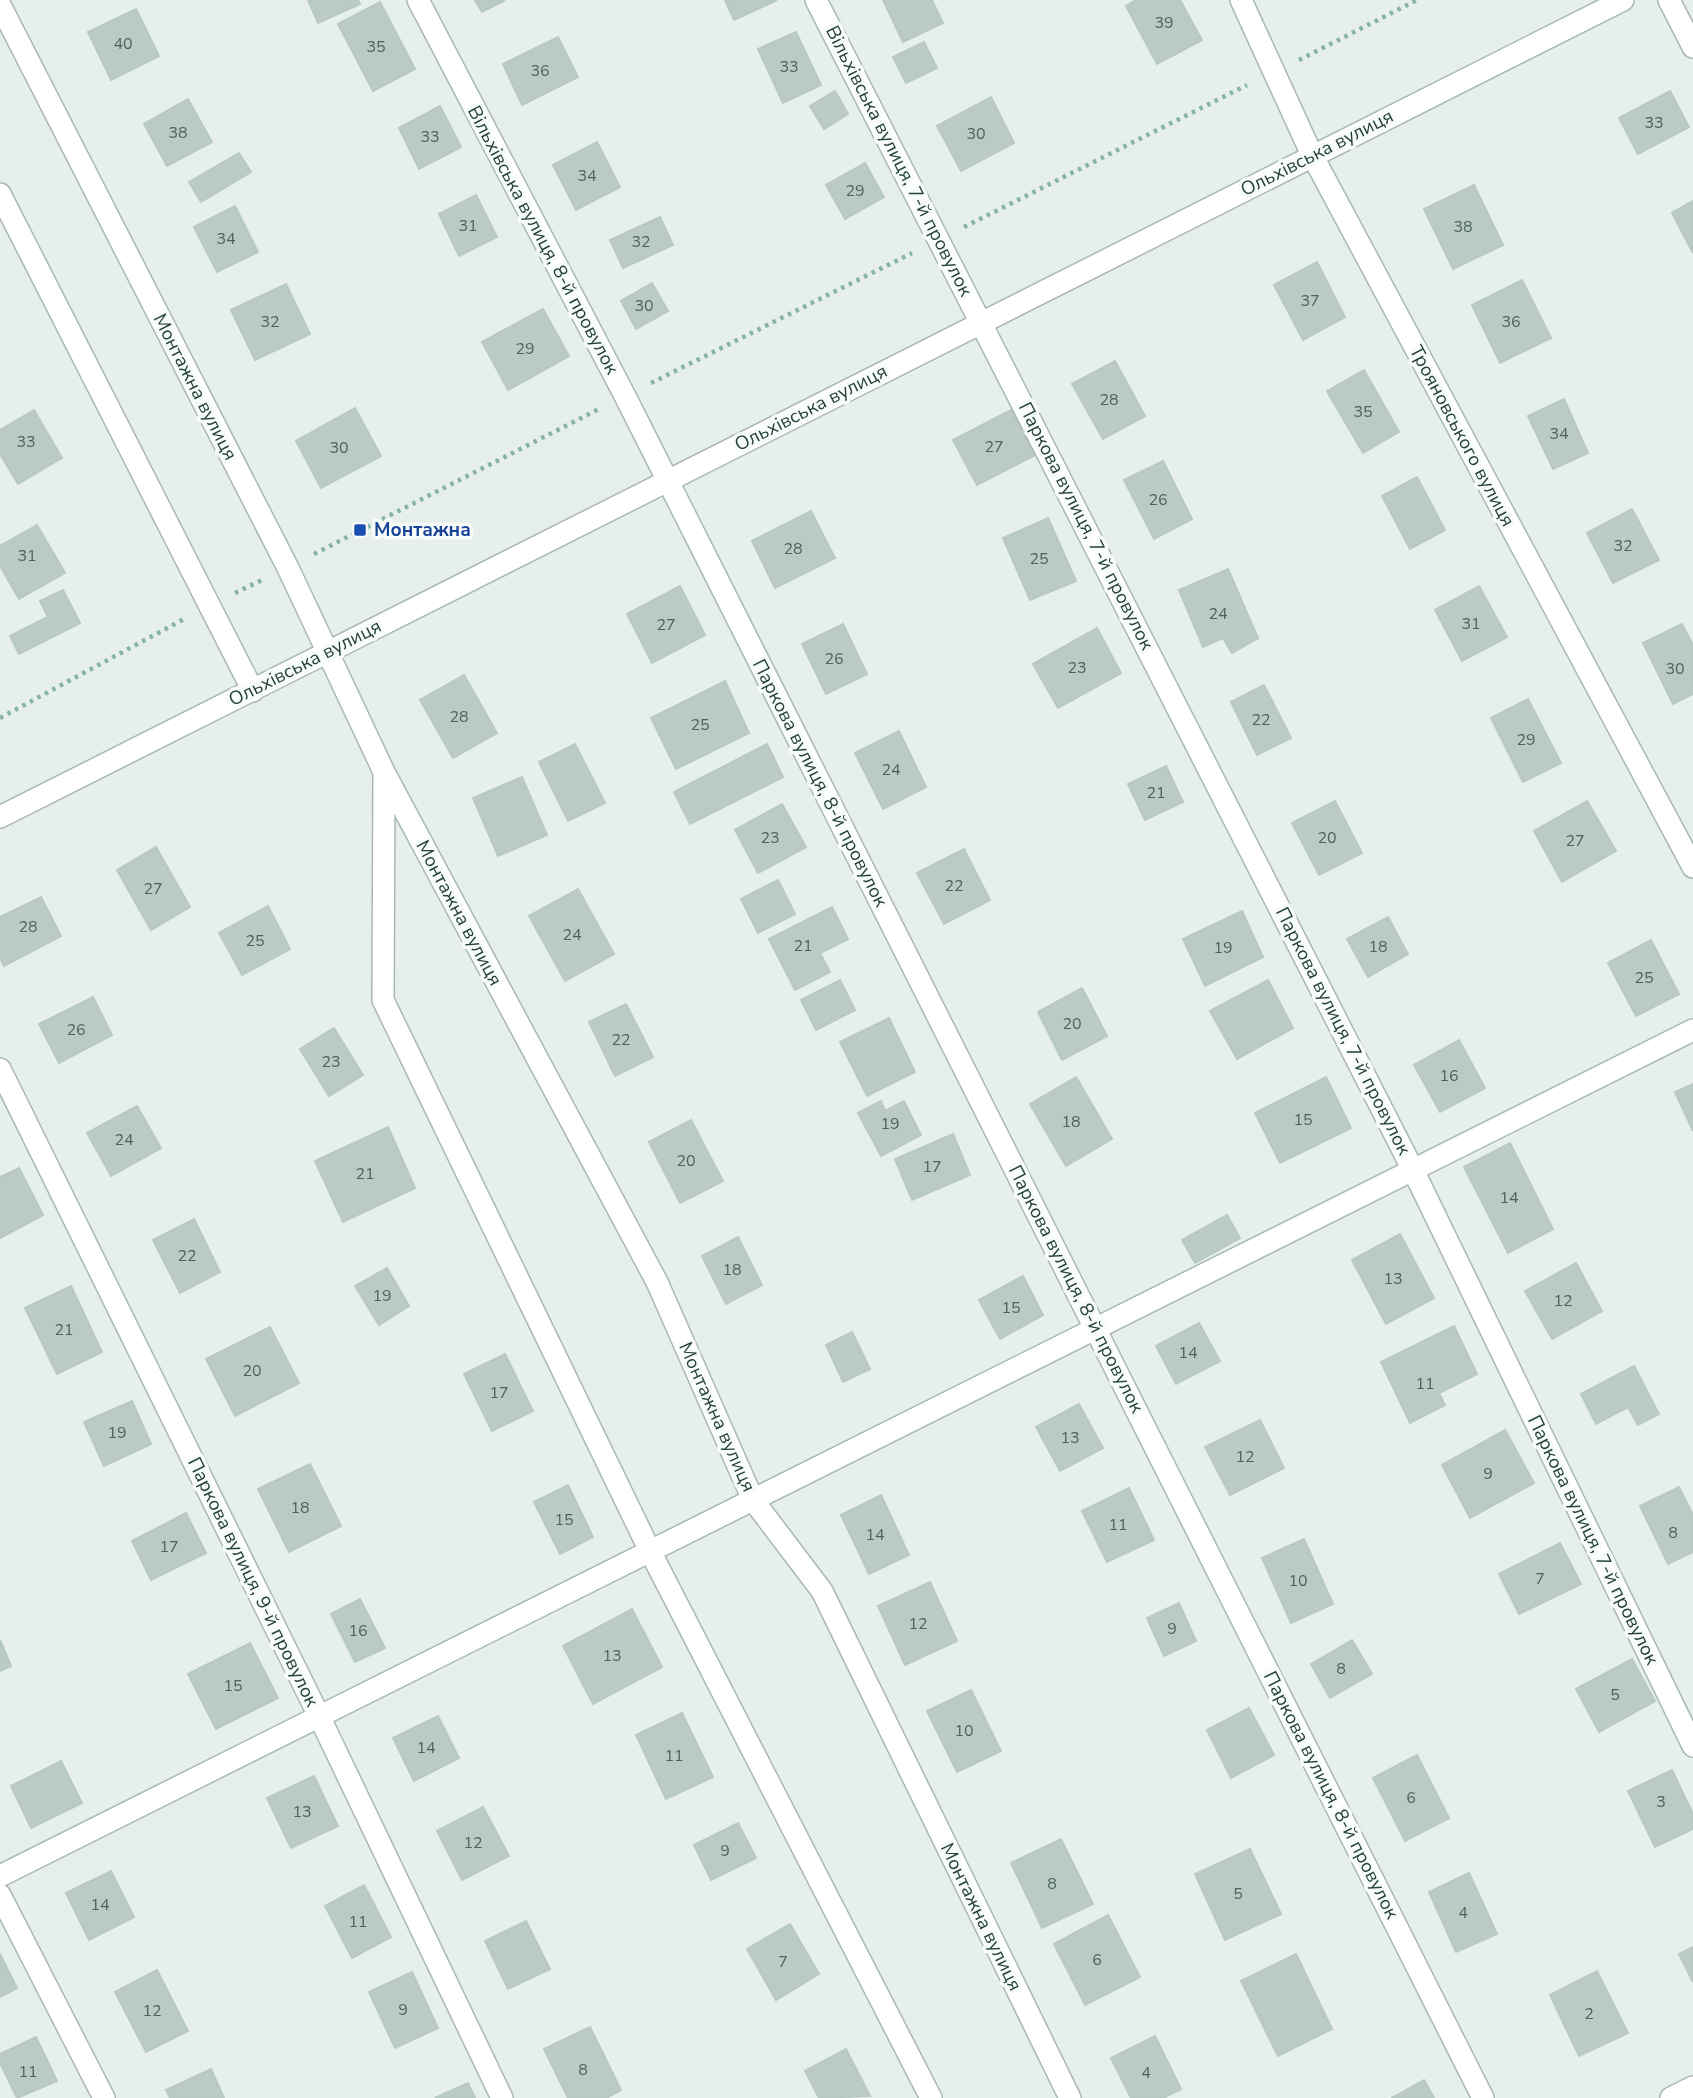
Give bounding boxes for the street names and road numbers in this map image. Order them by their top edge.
street label: Вільхівська вулиця, 7-й провулок [819,21,979,301]
street label: Вільхівська вулиця, 8-й провулок [461,101,625,379]
street label: Ольхівська вулиця [1236,103,1398,203]
street label: Монтажна вулиця [147,309,243,465]
street label: Трояновського вулиця [1403,341,1521,531]
street label: Ольхівська вулиця [730,358,892,458]
street label: Паркова вулиця, 7-й провулок [1012,398,1160,654]
street label: Ольхівська вулиця [224,613,386,713]
street label: Паркова вулиця, 8-й провулок [746,655,894,911]
street label: Монтажна вулиця [410,836,508,990]
street label: Паркова вулиця, 7-й провулок [1269,903,1417,1159]
street label: Паркова вулиця, 8-й провулок [1002,1161,1150,1417]
street label: Монтажна вулиця [672,1338,762,1496]
street label: Паркова вулиця, 7-й провулок [1523,1412,1663,1668]
street label: Паркова вулиця, 9-й провулок [181,1453,325,1711]
street label: Паркова вулиця, 8-й провулок [1257,1667,1405,1923]
street label: Монтажна вулиця [934,1839,1028,1995]

